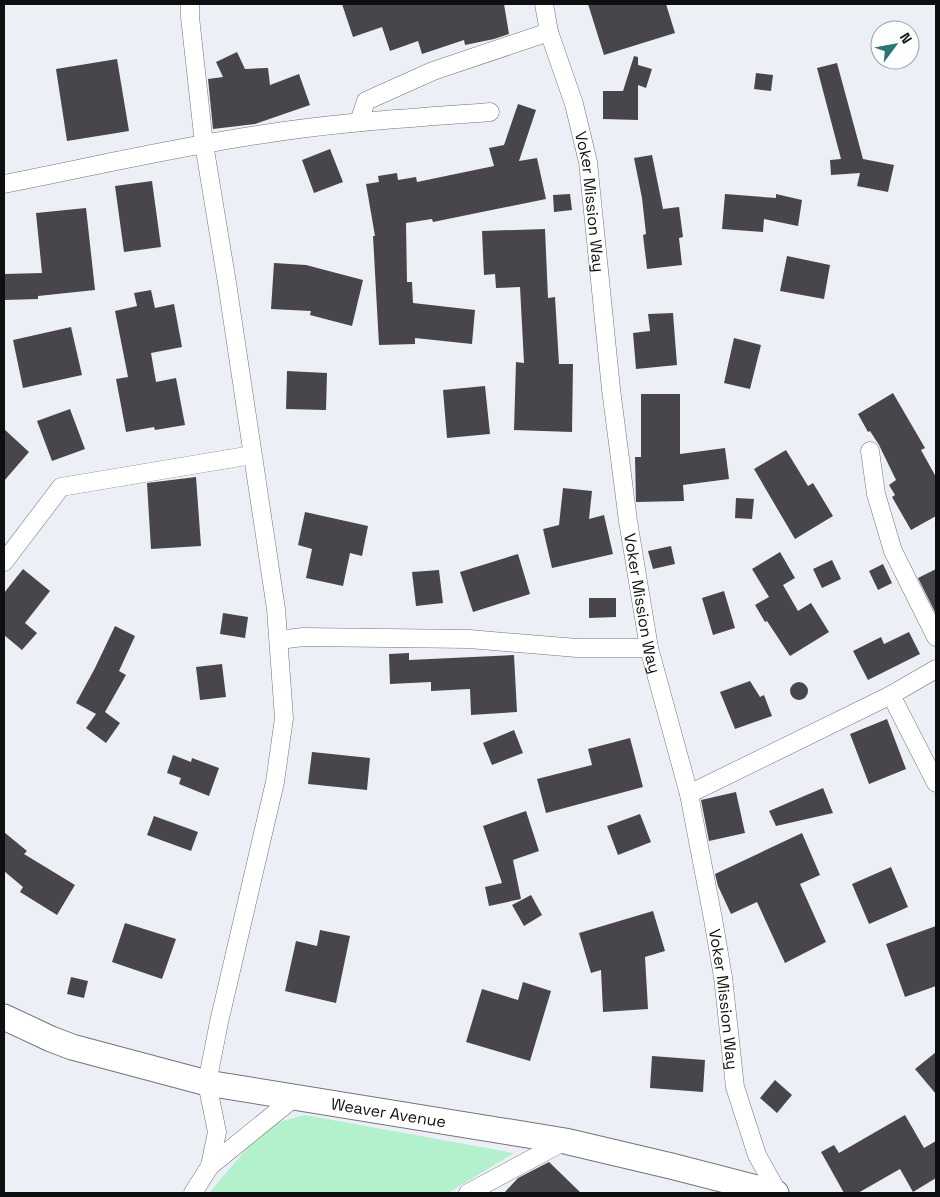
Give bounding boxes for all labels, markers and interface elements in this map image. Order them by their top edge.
north arrow [870,20,920,70]
text: N [896,29,916,47]
street label: Voker Mission Way [570,129,609,273]
street label: Voker Mission Way [619,532,665,676]
street label: Voker Mission Way [704,927,743,1071]
street label: Weaver Avenue [329,1093,448,1133]

